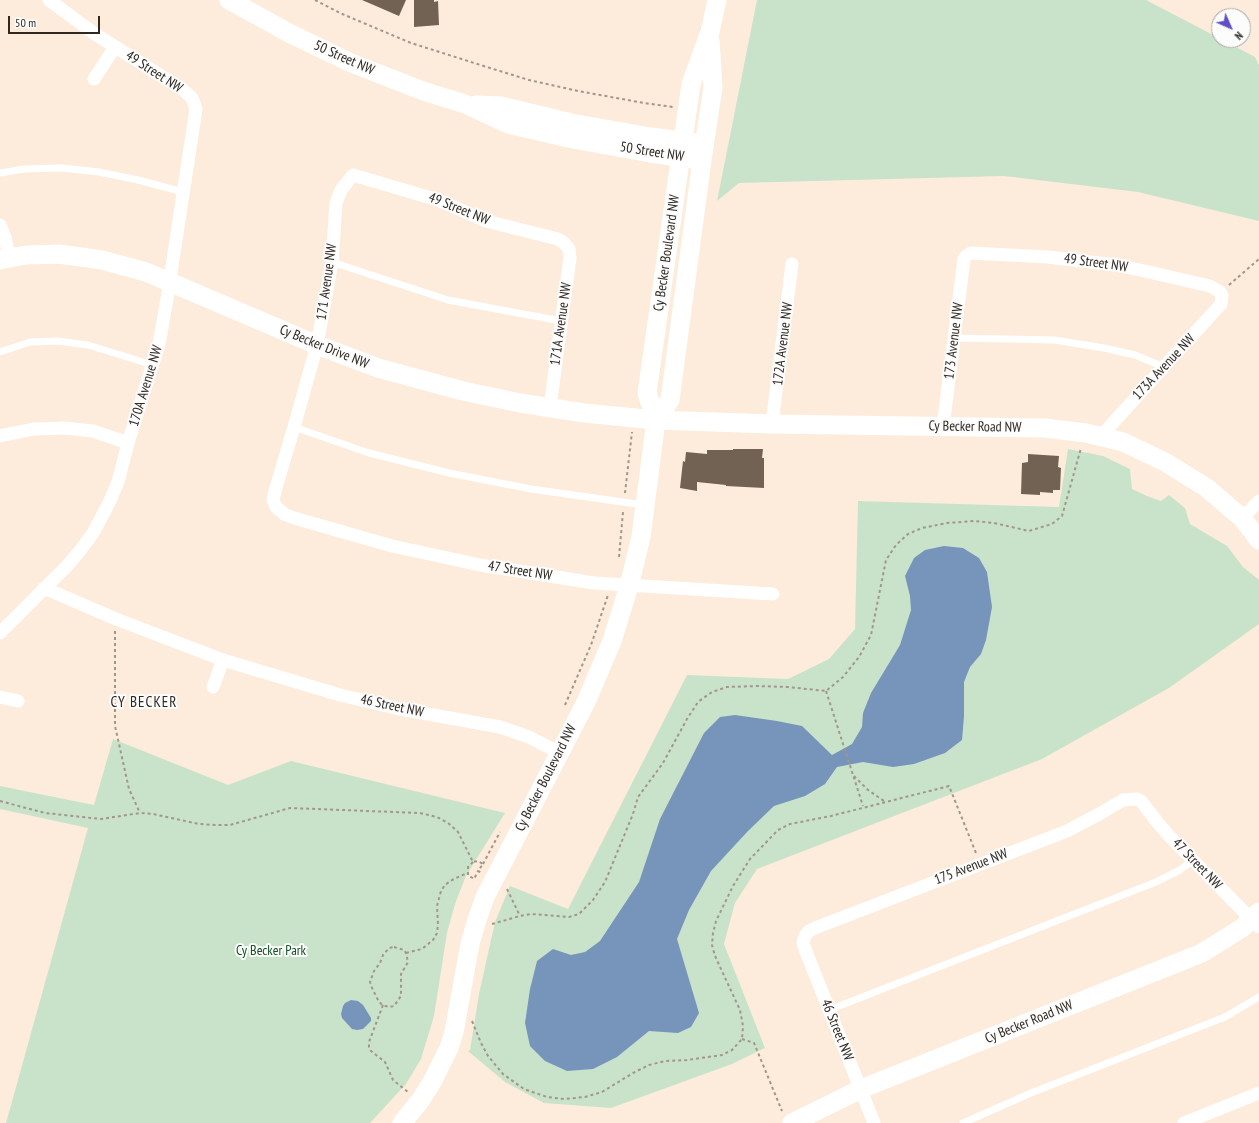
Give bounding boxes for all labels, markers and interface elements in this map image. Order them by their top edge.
scale bar [10,8,102,34]
north arrow [1211,8,1251,48]
text: 50 m [15,15,36,30]
text: N [1232,29,1246,43]
street label: 50 Street NW [311,37,377,79]
street label: 49 Street NW [122,47,186,97]
street label: 50 Street NW [619,139,685,165]
street label: 49 Street NW [426,189,492,229]
street label: Cy Becker Boulevard NW [650,194,684,312]
street label: 171 Avenue NW [313,243,341,321]
street label: 49 Street NW [1063,250,1129,276]
street label: 171A Avenue NW [547,281,575,367]
street label: 172A Avenue NW [770,301,796,387]
street label: 173 Avenue NW [941,302,967,380]
street label: Cy Becker Drive NW [277,321,371,373]
street label: 173A Avenue NW [1129,331,1199,403]
street label: 170A Avenue NW [126,343,166,429]
street label: Cy Becker Road NW [928,418,1022,436]
street label: 47 Street NW [487,558,553,584]
street label: 46 Street NW [359,691,425,721]
district label: CY BECKER [111,694,177,712]
street label: Cy Becker Boulevard NW [512,722,580,834]
street label: 47 Street NW [1169,835,1225,893]
street label: 175 Avenue NW [932,845,1010,889]
park label: Cy Becker Park [236,943,306,959]
street label: 46 Street NW [817,997,857,1063]
street label: Cy Becker Road NW [983,997,1075,1047]

